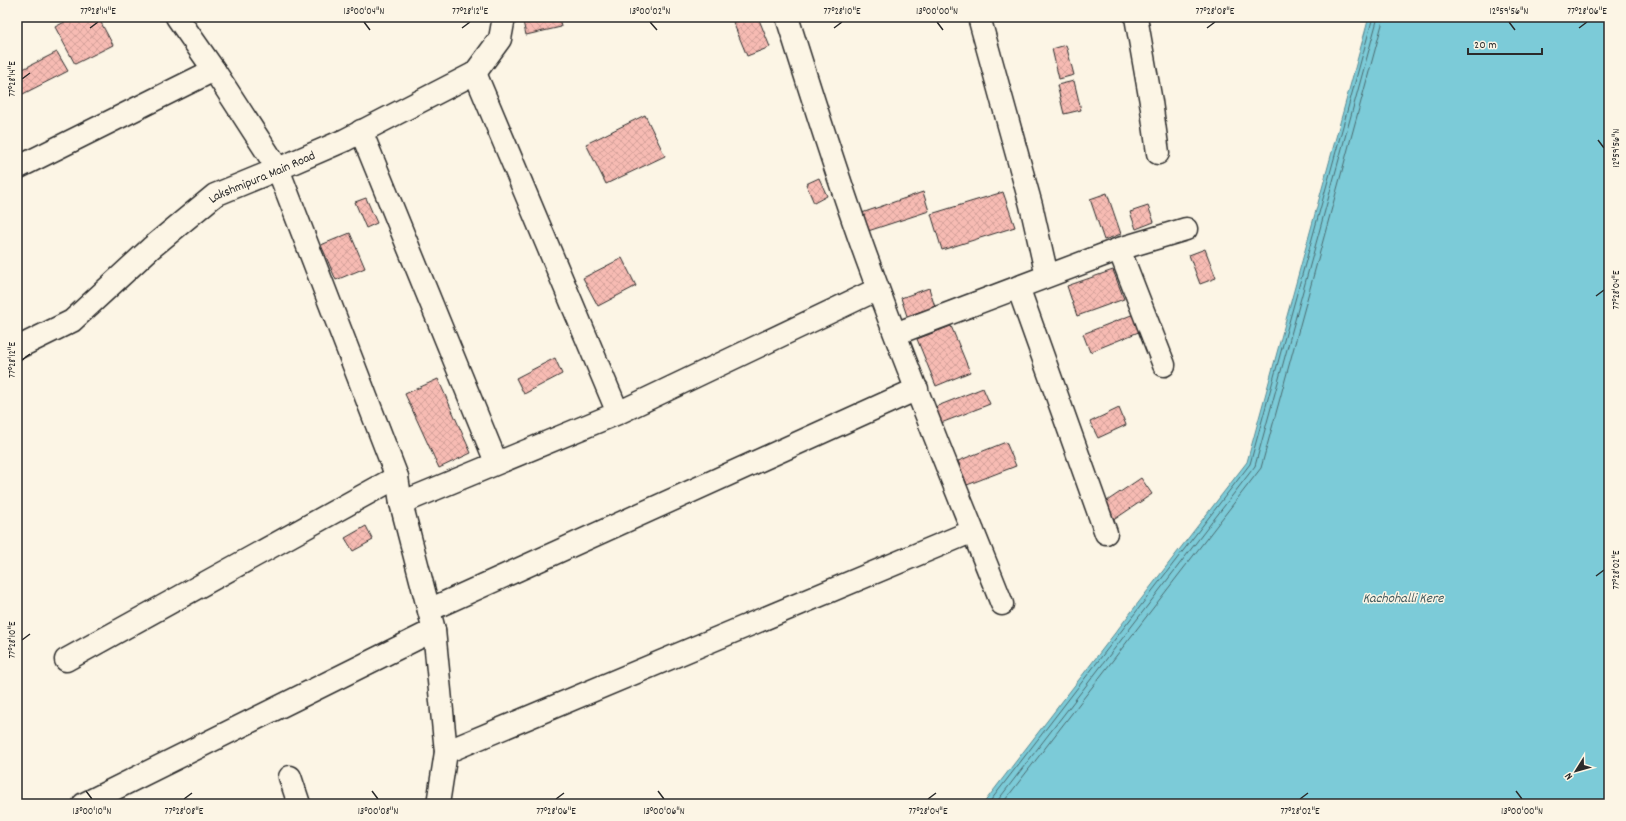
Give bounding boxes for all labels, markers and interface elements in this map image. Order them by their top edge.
text: 77°28'14"E [80,5,116,19]
text: 13°00'04"N [344,5,384,19]
text: 77°28'12"E [452,5,488,19]
text: 13°00'02"N [629,5,671,19]
text: 77°28'10"E [824,5,861,19]
text: 13°00'00"N [916,5,958,19]
text: 77°28'08"E [1196,5,1235,19]
text: 12°59'56"N [1490,5,1529,19]
text: 77°28'06"E [1567,5,1607,19]
scale bar [1468,30,1542,56]
text: 20 m [1474,37,1497,54]
text: 77°28'14"E [6,61,20,97]
text: 12°59'56"N [1610,128,1624,167]
street label: Lakshmipura Main Road [205,147,319,209]
text: 77°28'04"E [1610,270,1624,309]
text: 77°28'12"E [6,342,20,378]
text: 77°28'02"E [1610,550,1624,590]
water label: Kachohalli Kere [1363,589,1444,609]
text: 77°28'10"E [6,621,20,658]
north arrow [1556,751,1596,791]
text: N [1561,768,1578,783]
text: 13°00'10"N [73,805,111,819]
text: 77°28'08"E [165,805,204,819]
text: 13°00'08"N [358,805,398,819]
text: 77°28'06"E [536,805,576,819]
text: 13°00'06"N [643,805,685,819]
text: 77°28'04"E [909,805,948,819]
text: 77°28'02"E [1280,805,1320,819]
text: 13°00'00"N [1501,805,1543,819]

